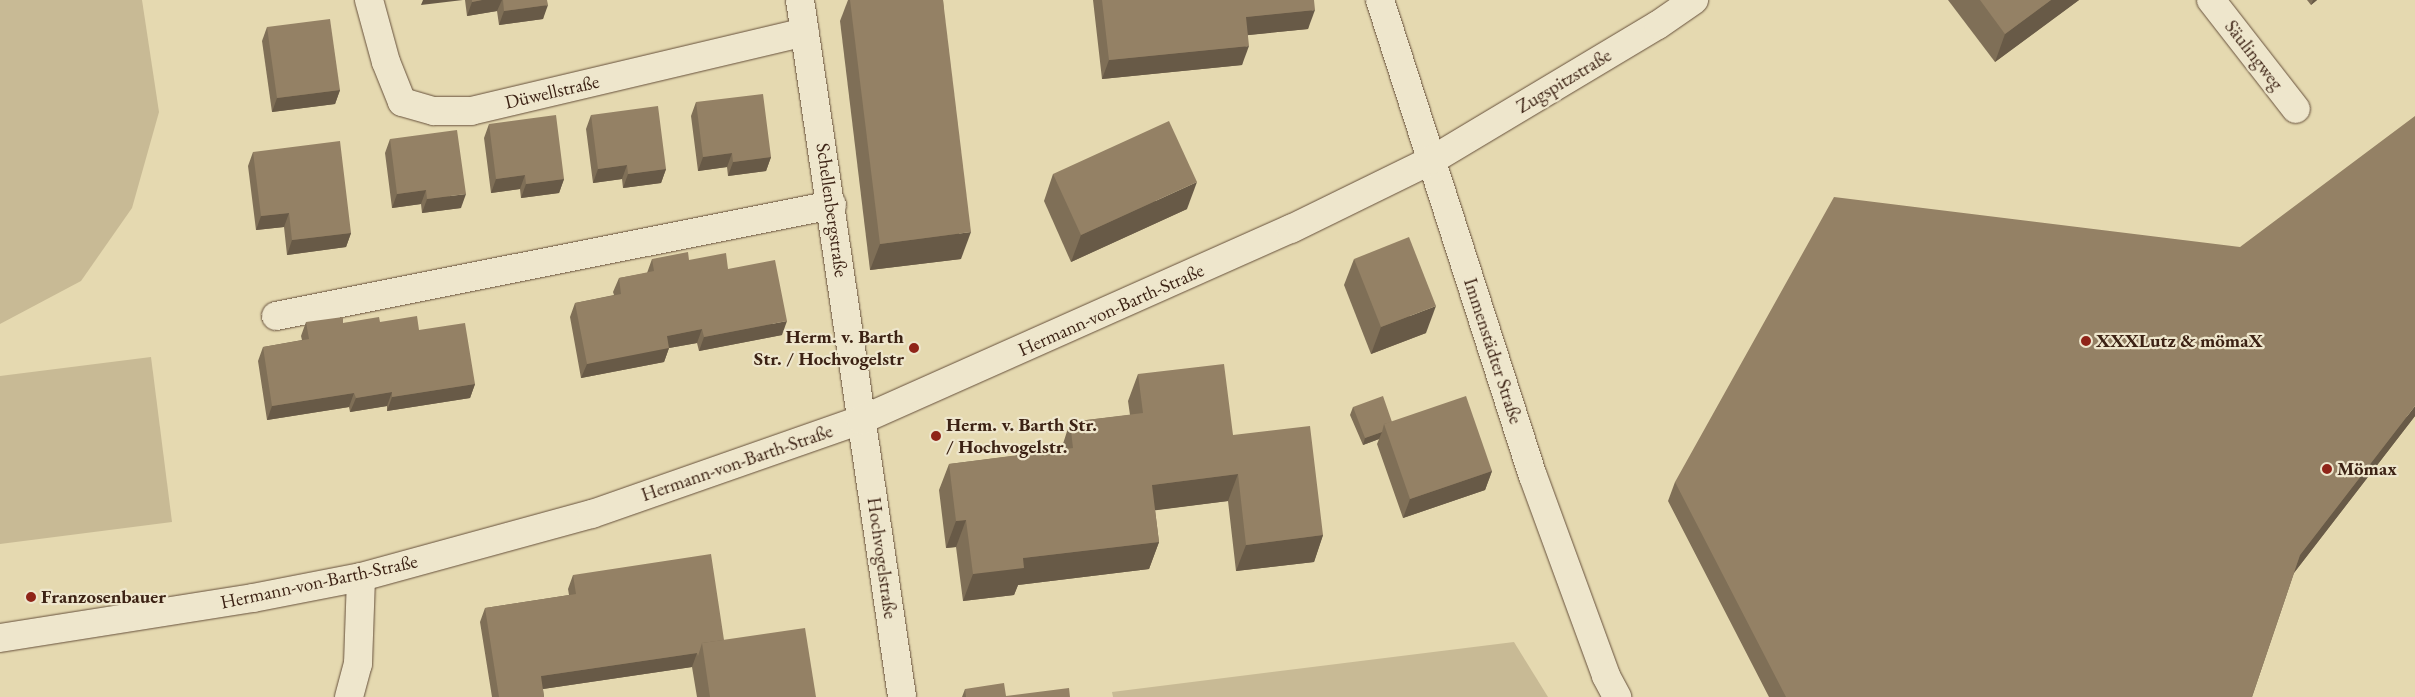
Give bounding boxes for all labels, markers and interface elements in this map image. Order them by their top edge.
street label: Säulingweg [2220,16,2288,94]
street label: Zugspitzstraße [1512,44,1616,118]
street label: Düwellstraße [502,70,602,114]
street label: Schellenbergstraße [811,141,853,279]
street label: Hermann-von-Barth-Straße [1015,259,1207,361]
street label: Immenstädter Straße [1459,275,1527,427]
place label: Herm. v. Barth Str. / Hochvogelstr [754,326,904,370]
place label: XXXLutz & mömaX [2096,330,2263,352]
marker: XXXLutz & mömaX [2080,335,2092,347]
marker: Herm. v. Barth Str. / Hochvogelstr [908,342,920,354]
place label: Herm. v. Barth Str. / Hochvogelstr. [946,414,1097,458]
street label: Hermann-von-Barth-Straße [638,419,836,507]
marker: Herm. v. Barth Str. / Hochvogelstr. [930,430,942,442]
place label: Mömax [2337,458,2397,480]
marker: Mömax [2321,463,2333,475]
street label: Hochvogelstraße [862,496,902,620]
street label: Hermann-von-Barth-Straße [218,550,420,614]
place label: Franzosenbauer [41,586,166,608]
marker: Franzosenbauer [25,591,37,603]

